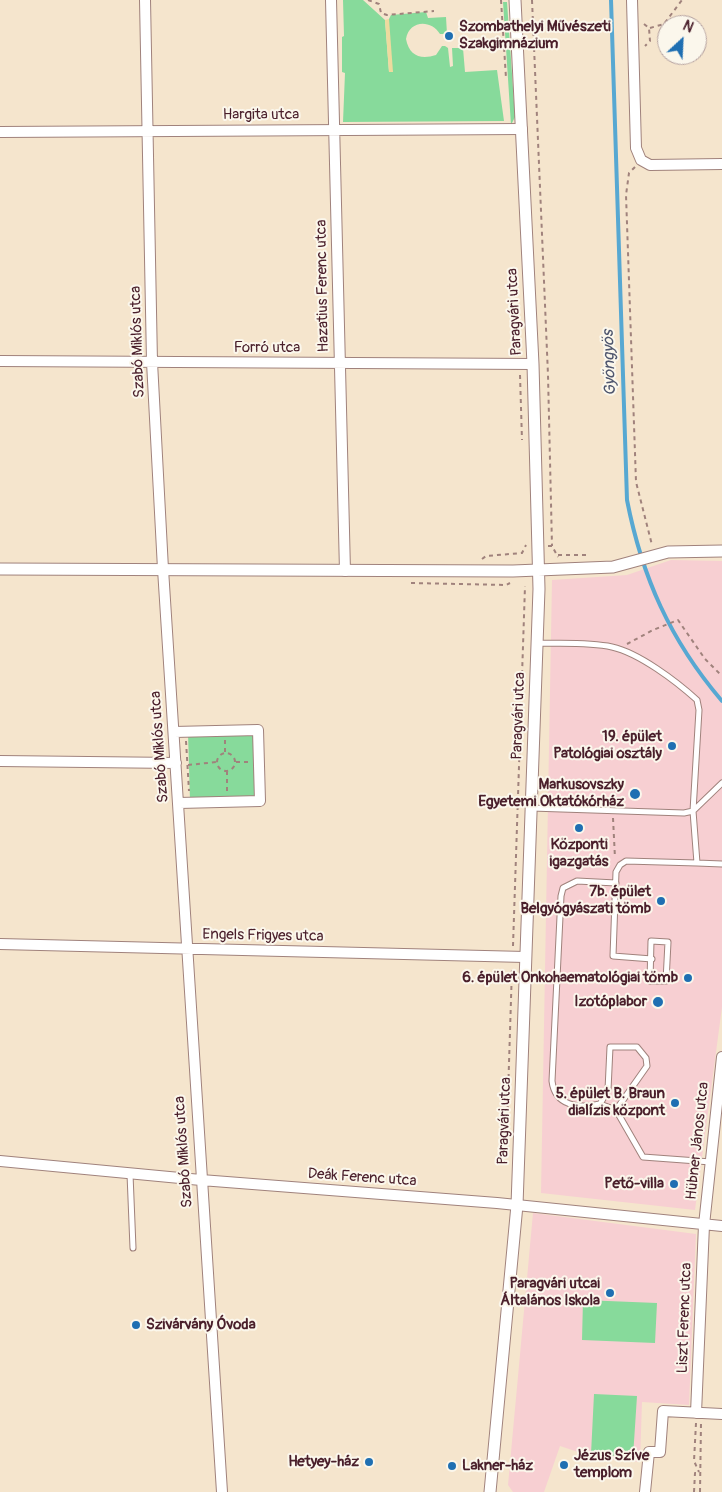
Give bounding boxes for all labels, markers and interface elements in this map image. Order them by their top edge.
north arrow [657,15,707,65]
text: N [680,17,696,37]
place label: Szombathelyi Művészeti Szakgimnázium [459,18,611,53]
marker: Szombathelyi Művészeti Szakgimnázium [443,30,455,42]
street label: Hargita utca [223,106,299,124]
street label: Hazatius Ferenc utca [313,220,333,352]
street label: Paragvári utca [504,268,526,356]
street label: Szabó Miklós utca [127,286,149,398]
water label: Gyöngyös [599,330,621,396]
street label: Forró utca [234,339,300,357]
street label: Paragvári utca [508,672,530,760]
street label: Szabó Miklós utca [147,691,173,803]
place label: 19. épület Patológiai osztály [553,728,662,763]
marker: 19. épület Patológiai osztály [666,740,678,752]
place label: Markusovszky Egyetemi Oktatókórház [478,776,624,811]
marker: Markusovszky Egyetemi Oktatókórház [628,787,642,801]
marker: Központi igazgatás [573,822,585,834]
place label: Központi igazgatás [550,836,608,871]
place label: 7b. épület Belgyógyászati tömb [520,883,651,918]
marker: 7b. épület Belgyógyászati tömb [655,895,667,907]
street label: Engels Frigyes utca [202,926,324,946]
place label: 6. épület Onkohaematológiai tömb [462,969,678,987]
marker: 6. épület Onkohaematológiai tömb [682,972,694,984]
place label: Izotóplabor [574,993,647,1011]
marker: Izotóplabor [651,995,665,1009]
street label: Paragvári utca [494,1077,516,1165]
street label: Hübner János utca [683,1081,713,1201]
place label: 5. épület B. Braun dialízis központ [556,1085,665,1120]
street label: Szabó Miklós utca [171,1096,197,1208]
marker: 5. épület B. Braun dialízis központ [669,1097,681,1109]
street label: Deák Ferenc utca [307,1165,417,1191]
place label: Pető-villa [604,1175,664,1193]
marker: Pető-villa [668,1178,680,1190]
street label: Liszt Ferenc utca [674,1262,696,1374]
place label: Paragvári utcai Általános Iskola [500,1275,600,1310]
marker: Paragvári utcai Általános Iskola [604,1287,616,1299]
place label: Szivárvány Óvoda [146,1316,256,1334]
marker: Szivárvány Óvoda [130,1319,142,1331]
place label: Jézus Szíve templom [574,1447,649,1482]
place label: Hetyey-ház [288,1453,359,1471]
marker: Hetyey-ház [363,1456,375,1468]
place label: Lakner-ház [462,1457,533,1475]
marker: Jézus Szíve templom [558,1459,570,1471]
marker: Lakner-ház [446,1460,458,1472]

